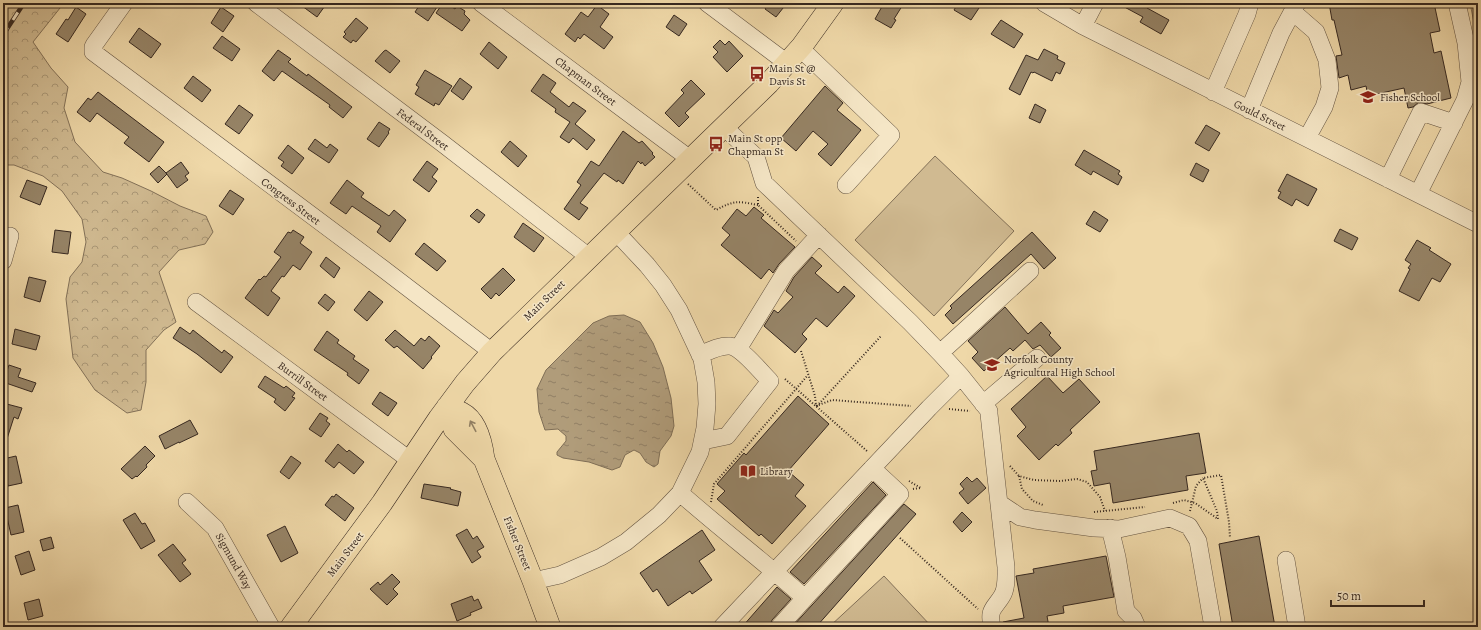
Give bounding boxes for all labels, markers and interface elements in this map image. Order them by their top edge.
street label: Chapman Street [552,53,620,110]
place label: Main St @ Davis St [769,61,815,89]
bus stop icon: Main St @ Davis St [748,65,766,83]
school or university icon: Fisher School [1359,88,1377,106]
place label: Fisher School [1380,90,1440,105]
street label: Gould Street [1231,96,1289,135]
street label: Federal Street [393,105,452,154]
place label: Main St opp Chapman St [728,131,784,159]
bus stop icon: Main St opp Chapman St [707,135,725,153]
street label: Congress Street [258,174,324,229]
street label: Main Street [520,276,569,324]
place label: Norfolk County Agricultural High School [1003,352,1115,380]
school or university icon: Norfolk County Agricultural High School [983,356,1001,374]
street label: Burrill Street [275,358,331,405]
one-way arrow [469,421,477,433]
library icon: Library [739,462,757,480]
place label: Library [760,464,793,479]
street label: Fisher Street [500,514,535,573]
street label: Main Street [324,528,367,580]
street label: Sigmund Way [212,530,255,592]
scale bar [1331,582,1424,608]
text: 50 m [1337,588,1361,604]

